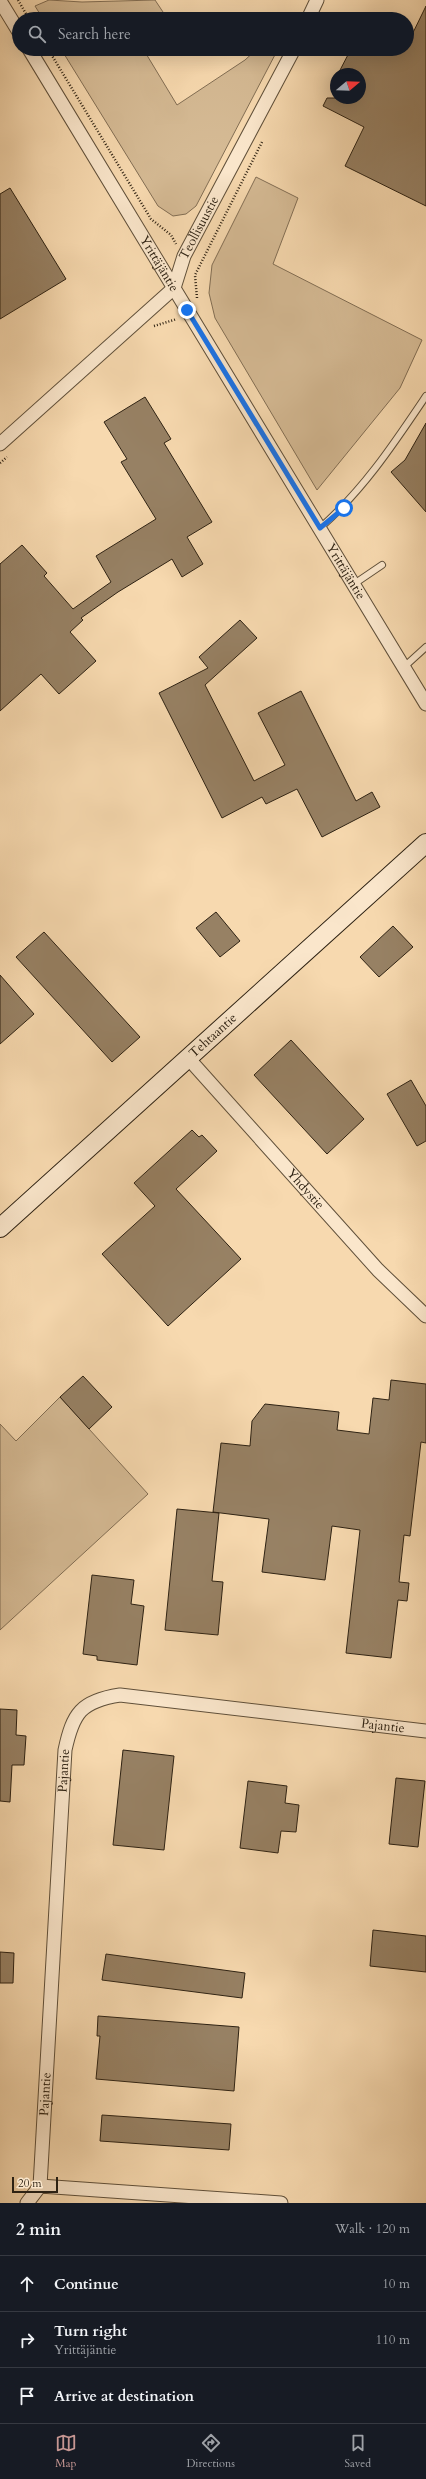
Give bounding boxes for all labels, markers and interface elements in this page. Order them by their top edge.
search box [12,12,414,56]
icon: search [26,23,48,45]
text: Search here [58,24,131,44]
north arrow [330,68,366,104]
street label: Teollisuustie [175,193,223,263]
street label: Yrittäjäntie [135,232,183,295]
route end [178,301,196,319]
route start [335,499,353,517]
street label: Yrittäjäntie [322,540,370,603]
street label: Tehtaantie [185,1009,241,1062]
street label: Yhdystie [283,1165,328,1213]
street label: Pajantie [360,1714,406,1737]
street label: Pajantie [54,1748,74,1793]
street label: Pajantie [35,2072,56,2116]
scale bar [12,2175,58,2194]
text: 20 m [18,2176,42,2191]
text: 2 min [16,2218,61,2241]
text: Walk · 120 m [335,2220,410,2238]
icon: ahead [16,2273,38,2295]
text: Continue [54,2274,119,2294]
text: 10 m [382,2275,410,2293]
text: Turn right [54,2321,127,2341]
icon: right [16,2329,38,2351]
text: 110 m [376,2331,410,2349]
text: Yrittäjäntie [54,2341,116,2359]
icon: arrive [16,2385,38,2407]
text: Arrive at destination [54,2386,194,2406]
tab: Map [55,2432,77,2471]
tab: Directions [186,2432,235,2471]
tab: Saved [345,2432,371,2471]

